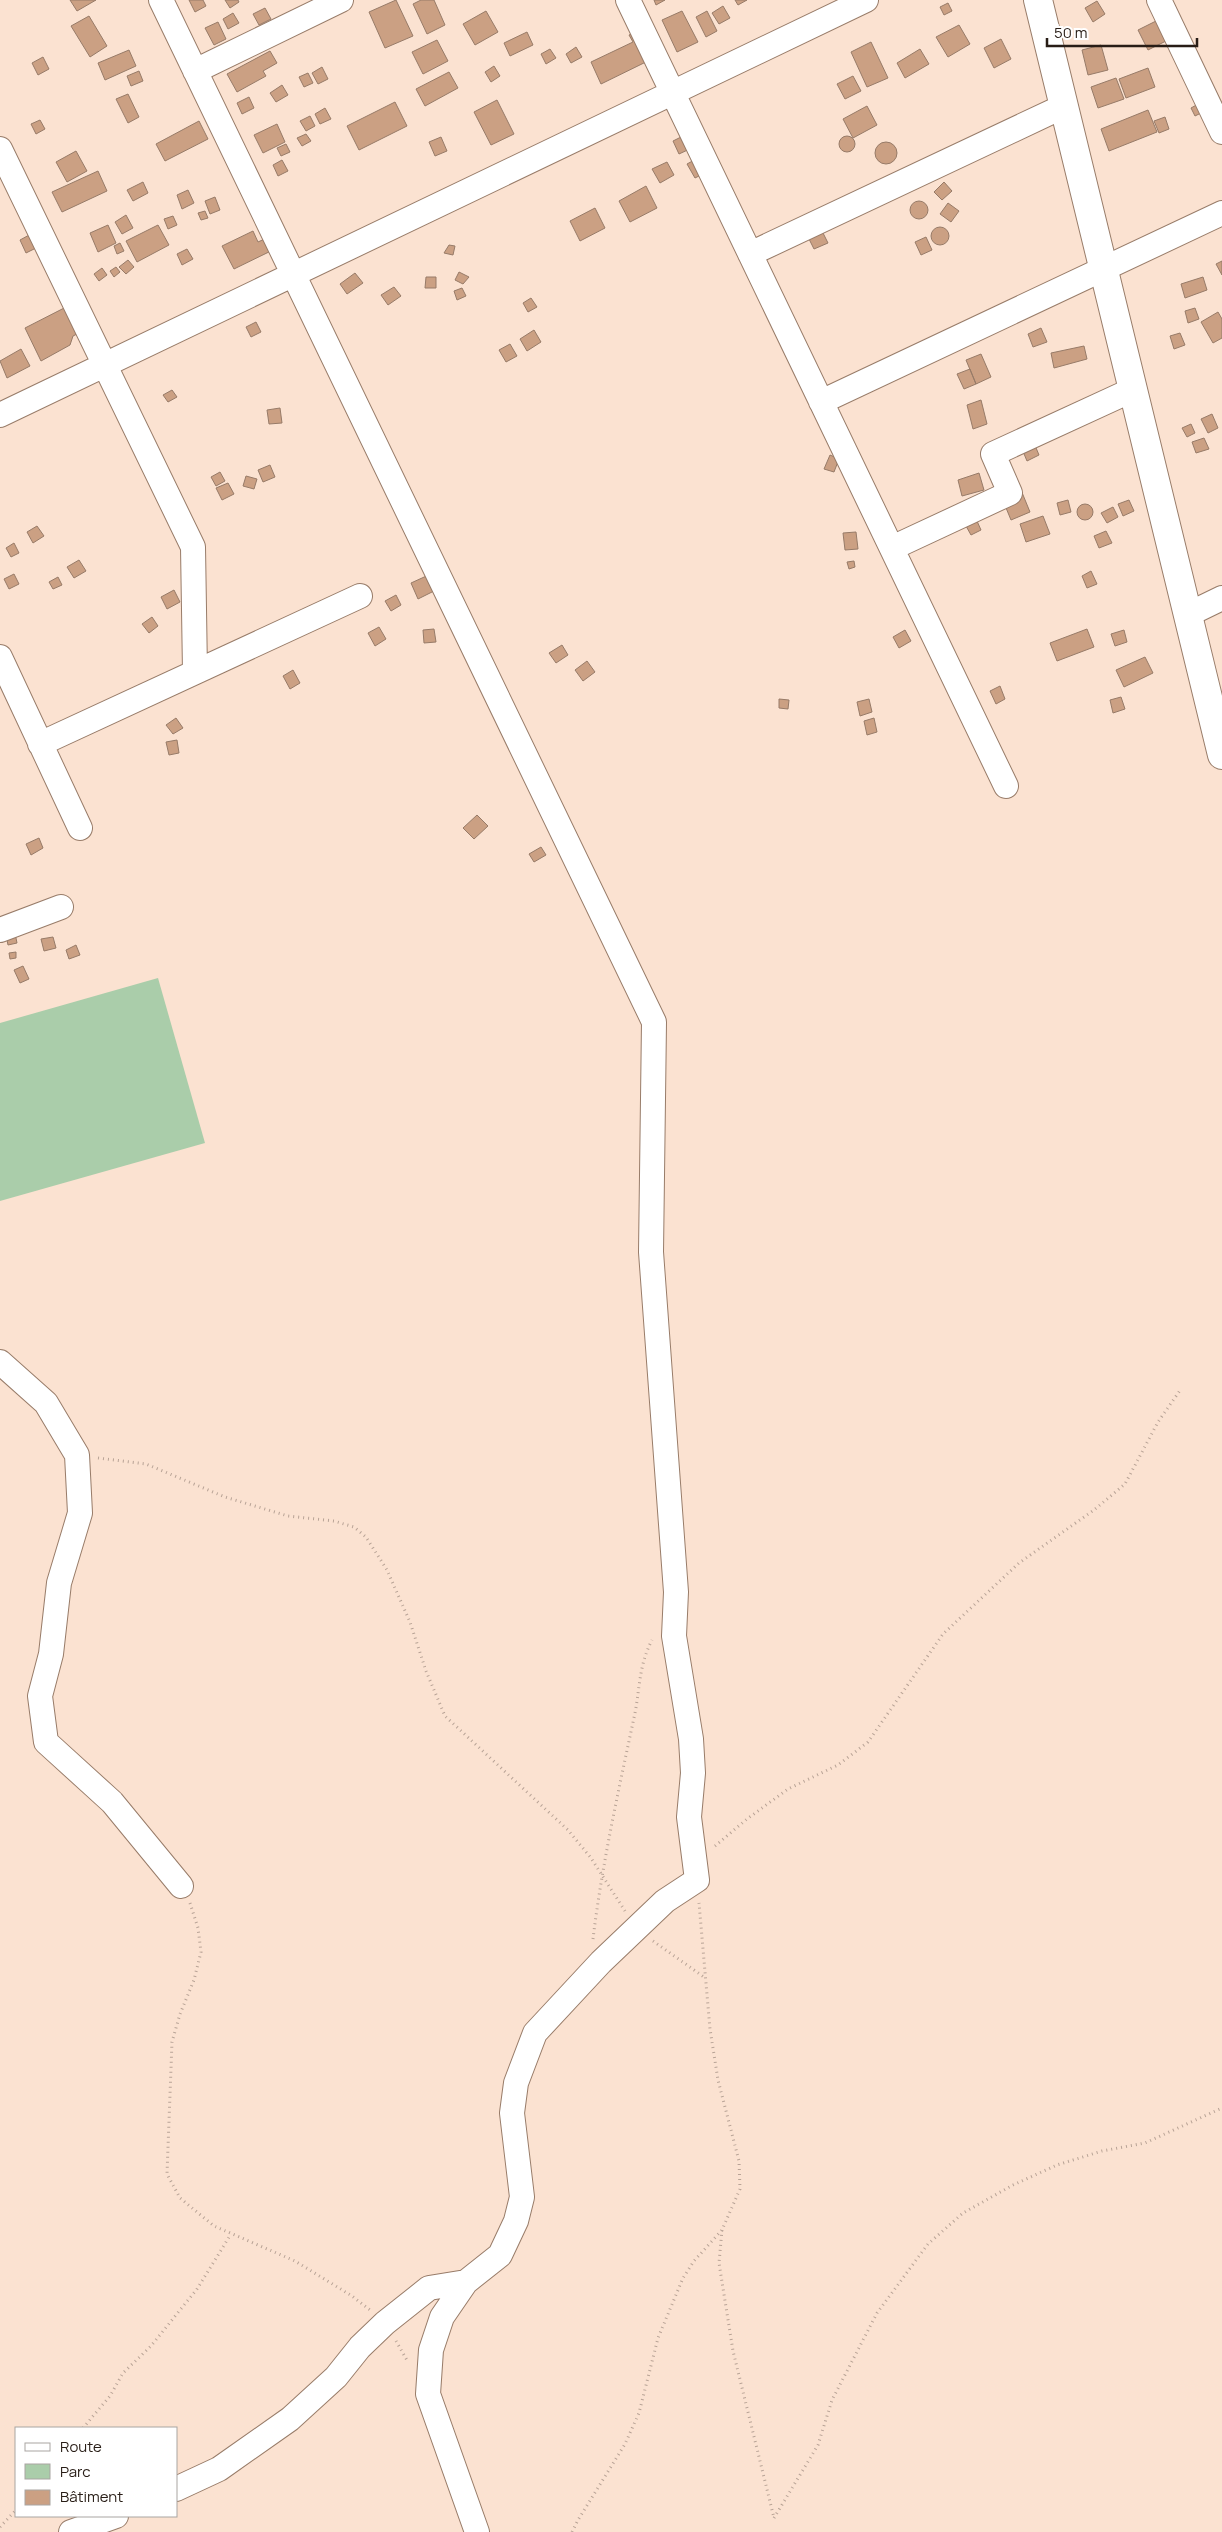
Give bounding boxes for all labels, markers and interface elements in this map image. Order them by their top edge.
scale bar [1047,15,1197,47]
text: 50 m [1054,22,1088,43]
legend [15,2427,178,2517]
text: Route [60,2436,102,2457]
text: Parc [60,2461,91,2482]
text: Bâtiment [60,2486,123,2507]

